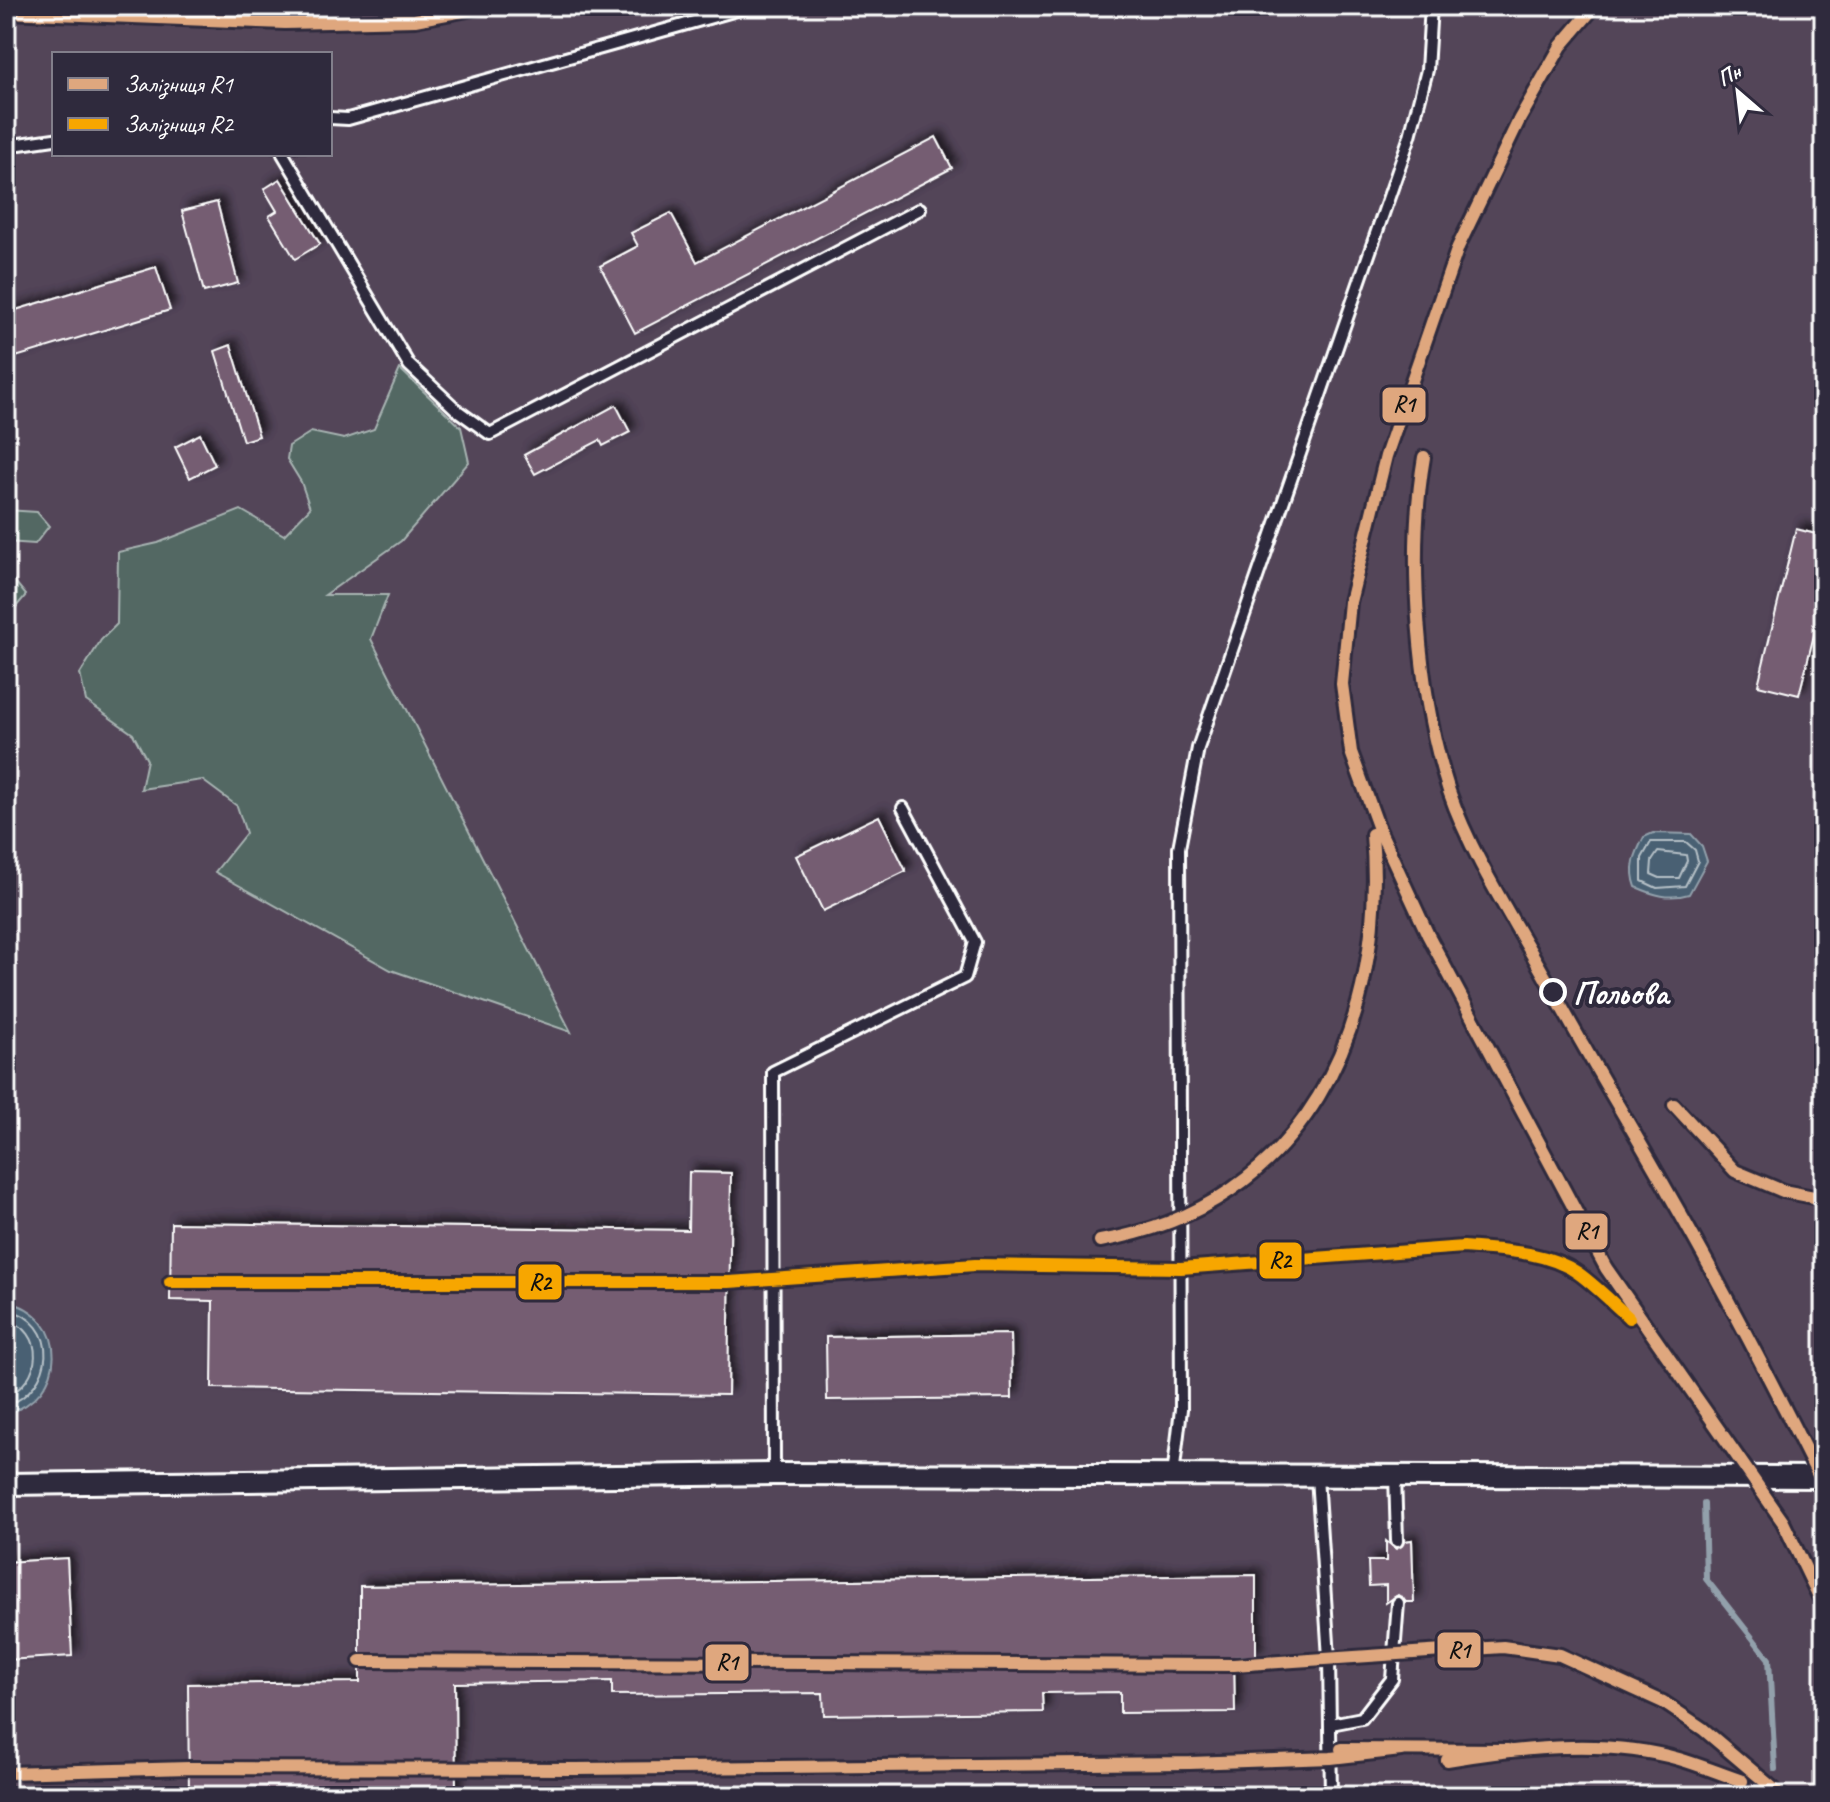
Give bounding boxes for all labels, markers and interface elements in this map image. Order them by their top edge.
legend [52,52,332,156]
north arrow [1698,52,1778,132]
text: Пн [1712,57,1747,93]
text: Залізниця R1 [124,69,234,100]
text: Залізниця R2 [124,109,235,140]
line badge: R1 [1381,386,1427,424]
text: R1 [1393,391,1417,419]
place label: Польова [1573,971,1672,1014]
marker: Польова [1540,979,1566,1005]
line badge: R1 [1564,1212,1609,1251]
text: R1 [1576,1218,1600,1246]
line badge: R2 [1258,1241,1303,1280]
text: R2 [1269,1247,1293,1275]
line badge: R2 [517,1263,563,1301]
text: R2 [529,1269,553,1297]
line badge: R1 [1436,1631,1482,1669]
text: R1 [1448,1637,1472,1665]
line badge: R1 [704,1643,750,1682]
text: R1 [716,1649,740,1677]

